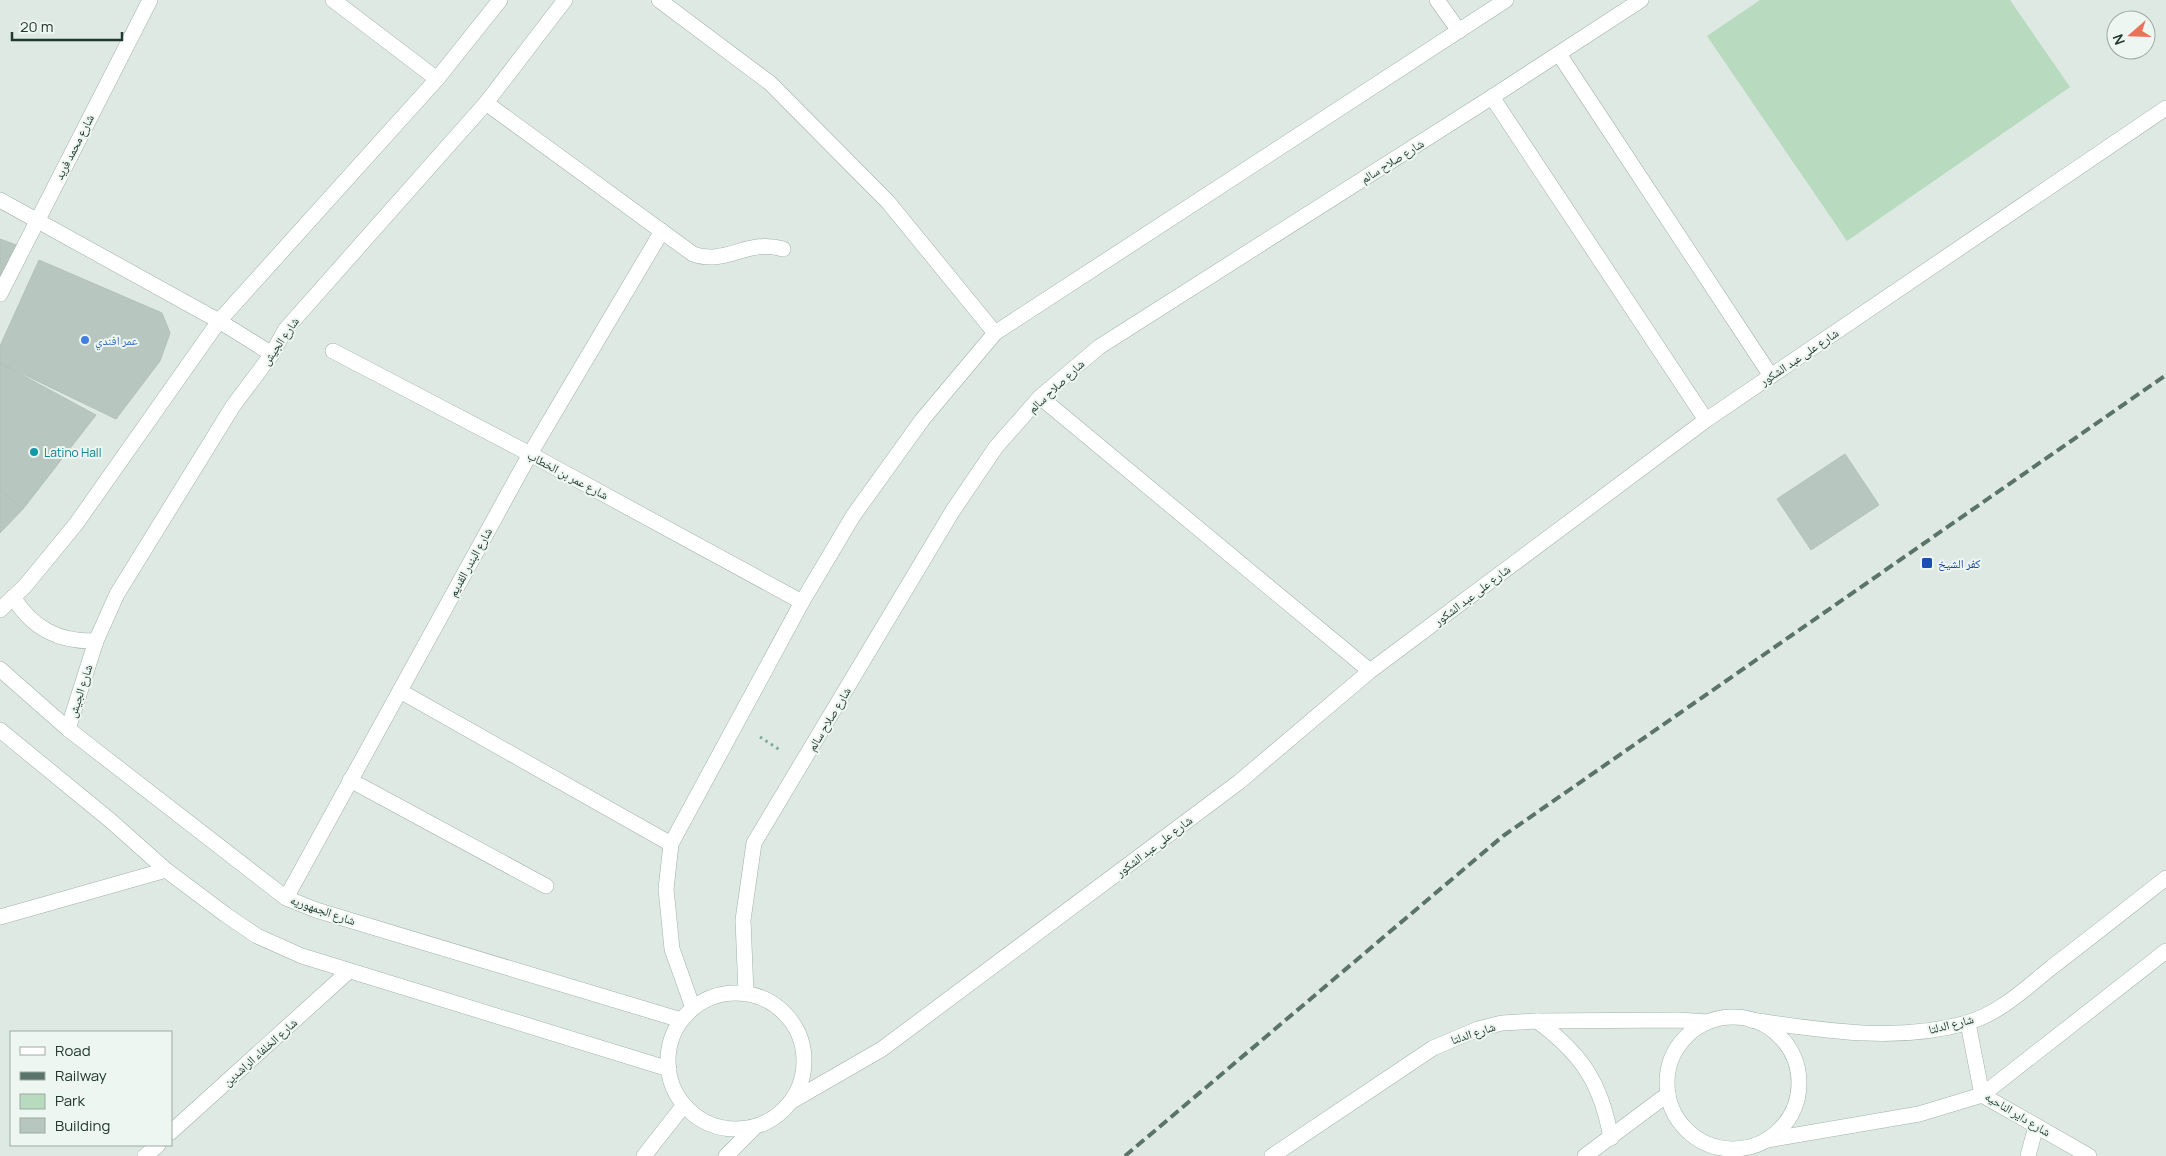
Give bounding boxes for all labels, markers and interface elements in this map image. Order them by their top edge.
scale bar [12,10,122,42]
north arrow [2106,10,2156,60]
text: 20 m [20,16,53,37]
text: N [2108,32,2129,48]
street label: شارع محمد فريد [50,111,98,183]
street label: شارع صلاح سالم [1357,135,1427,187]
street label: شارع الجيش [257,313,303,368]
street label: شارع على عبد الشكور [1755,324,1842,390]
place label: عمر افندي [95,332,138,351]
marker: عمر افندي [79,334,91,346]
street label: شارع صلاح سالم [1024,355,1088,417]
place label: Latino Hall [44,444,101,461]
marker: Latino Hall [28,446,40,458]
street label: شارع عمر بن الخطاب [525,447,612,504]
street label: شارع البندر القديم [444,524,496,600]
place label: كفر الشيخ [1938,555,1981,572]
marker: كفر الشيخ [1920,556,1934,570]
street label: شارع على عبد الشكور [1429,561,1514,630]
street label: شارع الجيش [63,662,97,720]
street label: شارع صلاح سالم [803,684,855,754]
street label: شارع على عبد الشكور [1111,812,1196,881]
street label: شارع الجمهوريه [288,891,358,929]
street label: شارع الدلتا [1927,1010,1976,1038]
street label: شارع الخلفاء الراشدين [219,1014,301,1090]
street label: شارع الدلتا [1448,1018,1498,1048]
legend [10,1031,172,1146]
text: Road [55,1040,91,1061]
text: Railway [55,1065,107,1086]
street label: شارع داير الناحيه [1982,1088,2054,1140]
text: Park [55,1090,85,1111]
text: Building [55,1115,110,1136]

